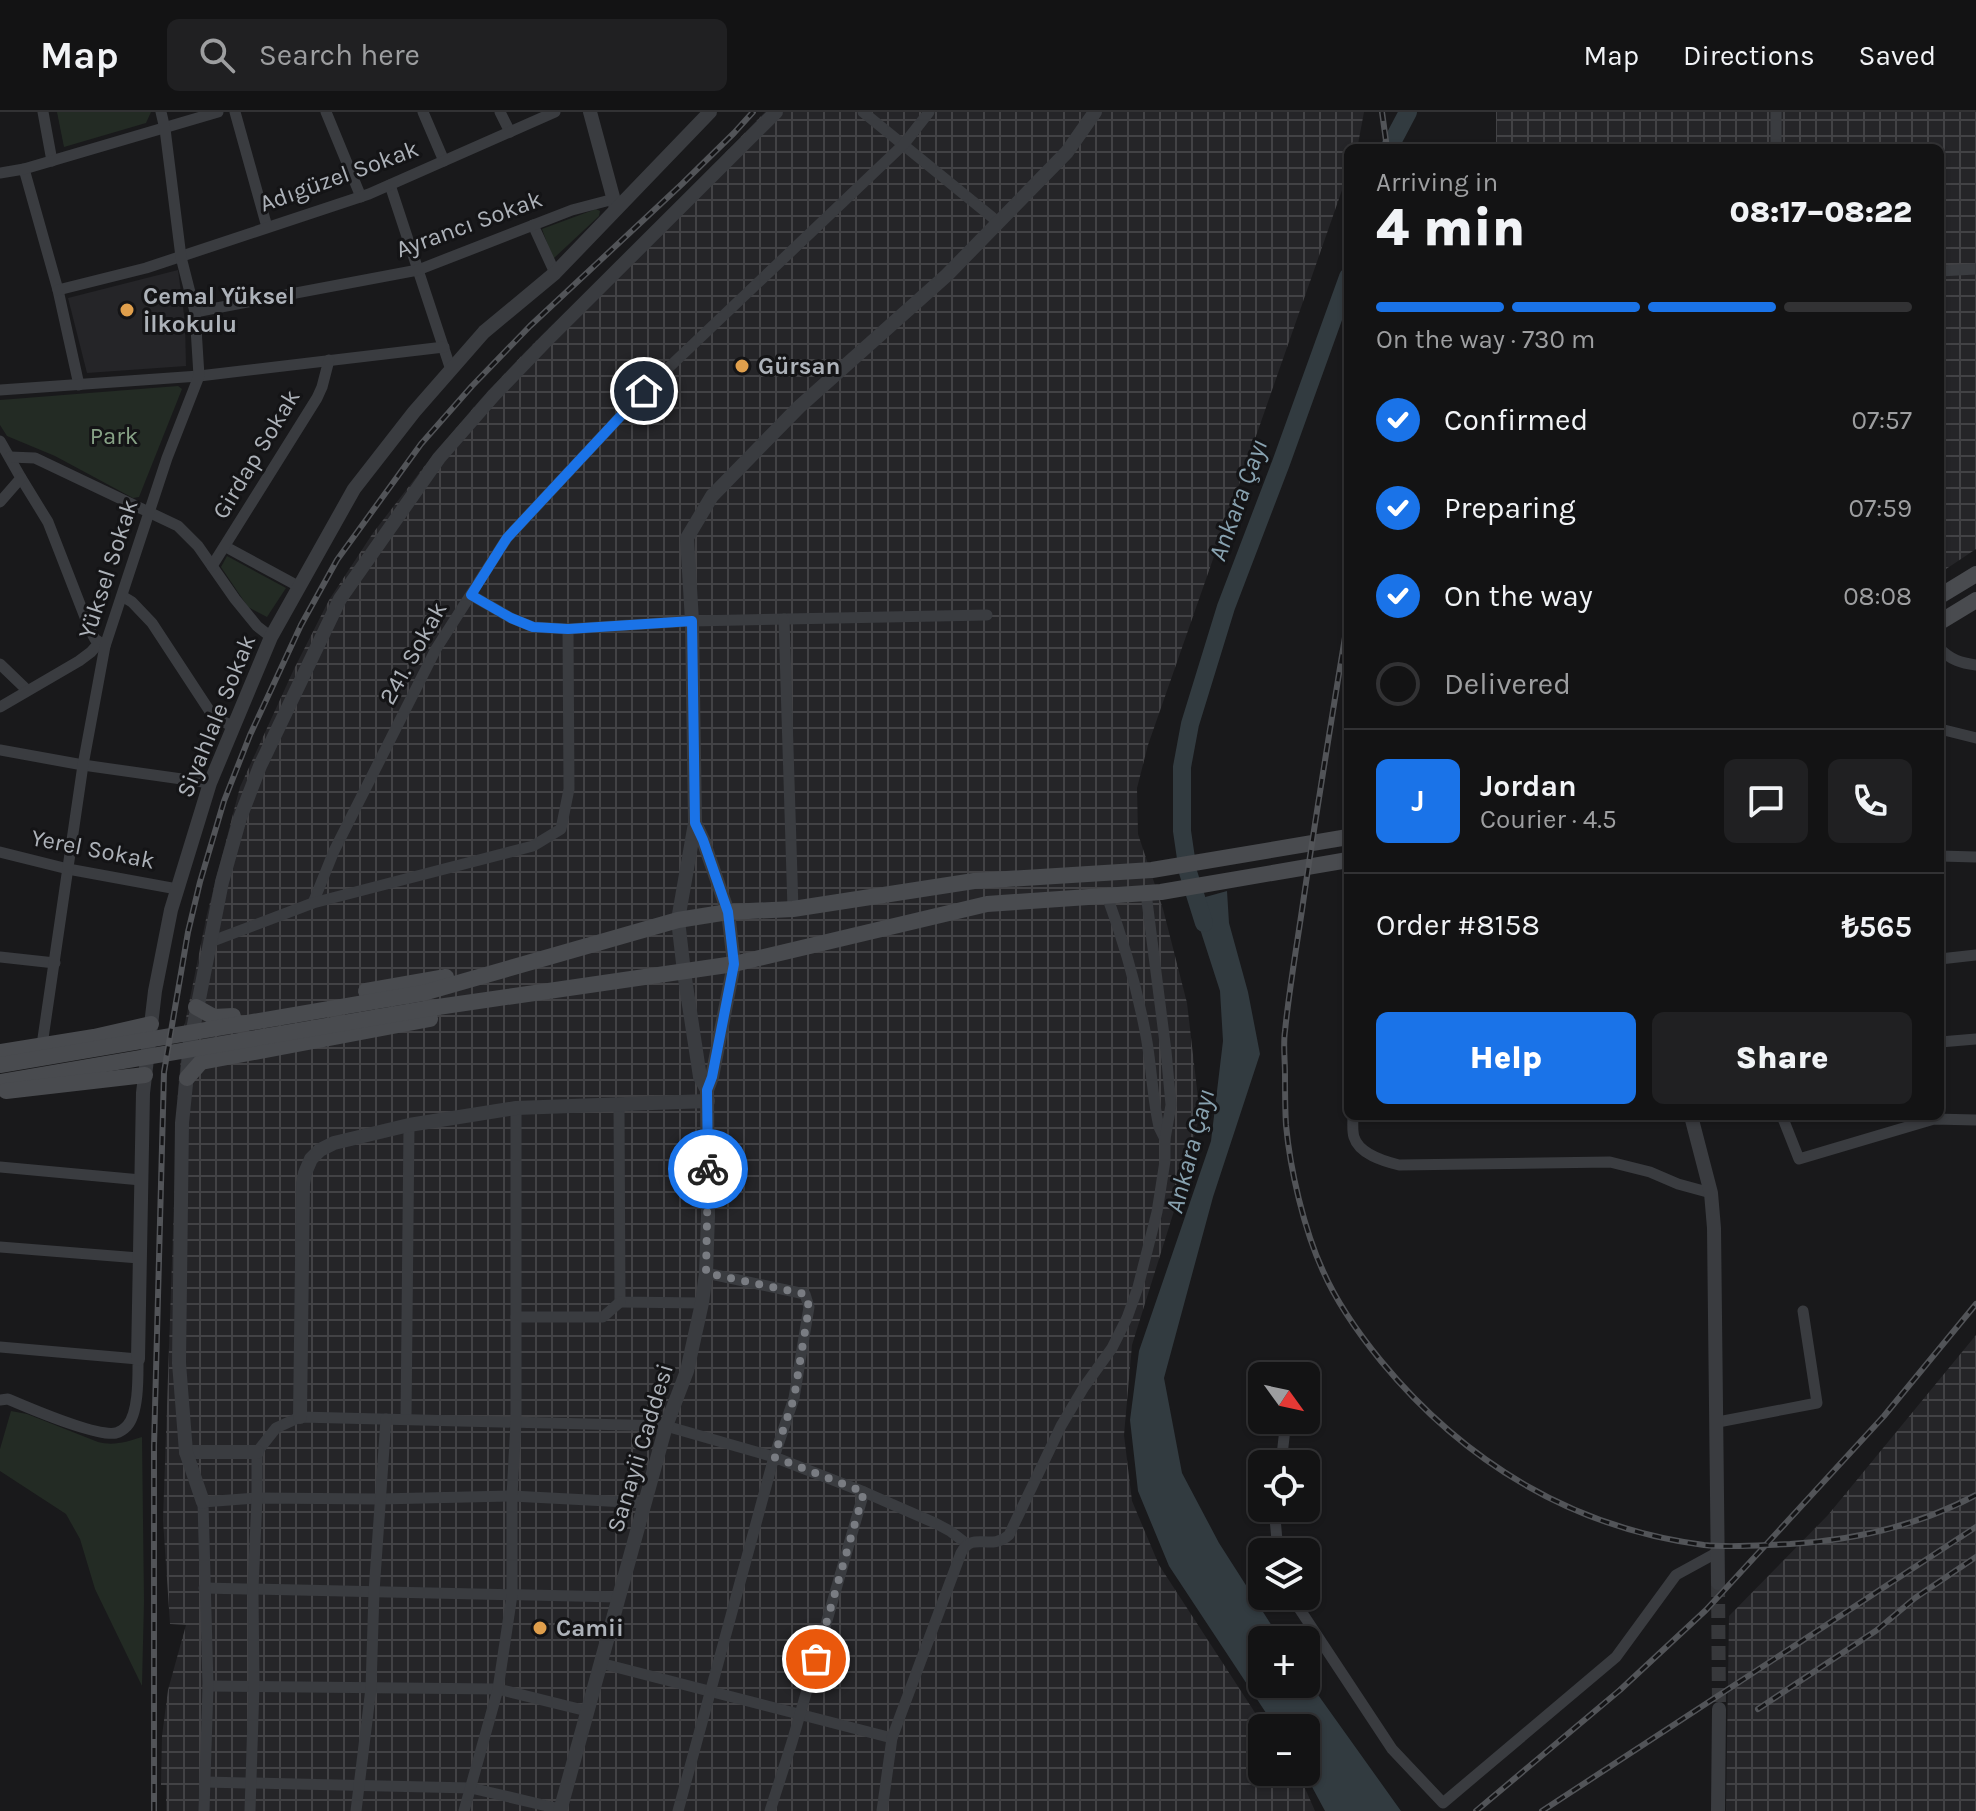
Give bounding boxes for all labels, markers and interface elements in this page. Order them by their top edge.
search box [167,19,727,91]
text: Map [40,33,119,78]
icon: search [195,33,239,77]
text: Search here [259,37,420,73]
text: Map [1584,39,1639,72]
text: Directions [1683,39,1815,72]
text: Saved [1859,39,1936,72]
street label: Adıgüzel Sokak [256,134,422,218]
text: Arriving in [1376,167,1498,198]
street label: Ayrancı Sokak [392,185,546,263]
text: 08:17–08:22 [1730,194,1912,230]
text: 4 min [1376,197,1525,258]
place label: Cemal Yüksel İlkokulu [143,282,295,338]
marker: Cemal Yüksel İlkokulu [118,301,136,319]
text: On the way · 730 m [1376,324,1595,355]
place label: Gürsan [758,352,840,380]
pin [610,357,678,425]
marker: Gürsan [733,357,751,375]
icon: home [622,369,666,413]
street label: Girdap Sokak [206,384,306,524]
icon: check [1376,398,1420,442]
text: Confirmed [1444,402,1588,438]
text: 07:57 [1851,405,1912,436]
park label: Park [90,422,138,450]
water label: Ankara Çayı [1202,435,1274,565]
icon: check [1376,486,1420,530]
text: Preparing [1444,490,1576,526]
text: 07:59 [1849,493,1912,524]
street label: Yüksel Sokak [72,496,144,642]
icon: check [1376,574,1420,618]
text: On the way [1444,578,1593,614]
text: 08:08 [1843,581,1912,612]
street label: 241. Sokak [373,597,453,709]
street label: Siyahlale Sokak [171,631,261,801]
text: Delivered [1444,666,1571,702]
button: chat [1724,759,1808,843]
button: phone [1828,759,1912,843]
text: Jordan [1480,768,1577,804]
text: J [1411,783,1425,819]
text: Courier · 4.5 [1480,804,1617,835]
street label: Yerel Sokak [29,823,157,875]
text: Order #8158 [1376,907,1540,943]
text: ₺565 [1842,909,1912,945]
button: Help [1376,1012,1636,1104]
button: Share [1652,1012,1912,1104]
water label: Ankara Çayı [1159,1086,1221,1216]
courier [668,1129,748,1209]
icon: bike [686,1147,730,1191]
street label: Sanayii Caddesi [601,1360,679,1536]
north arrow [1248,1362,1320,1434]
map controls [1248,1362,1320,1786]
button: locate [1248,1450,1320,1522]
button: layers [1248,1538,1320,1610]
place label: Camii [556,1614,624,1642]
marker: Camii [531,1619,549,1637]
pin [782,1625,850,1693]
button: + [1248,1626,1320,1698]
icon: bag [794,1637,838,1681]
button: − [1248,1714,1320,1786]

